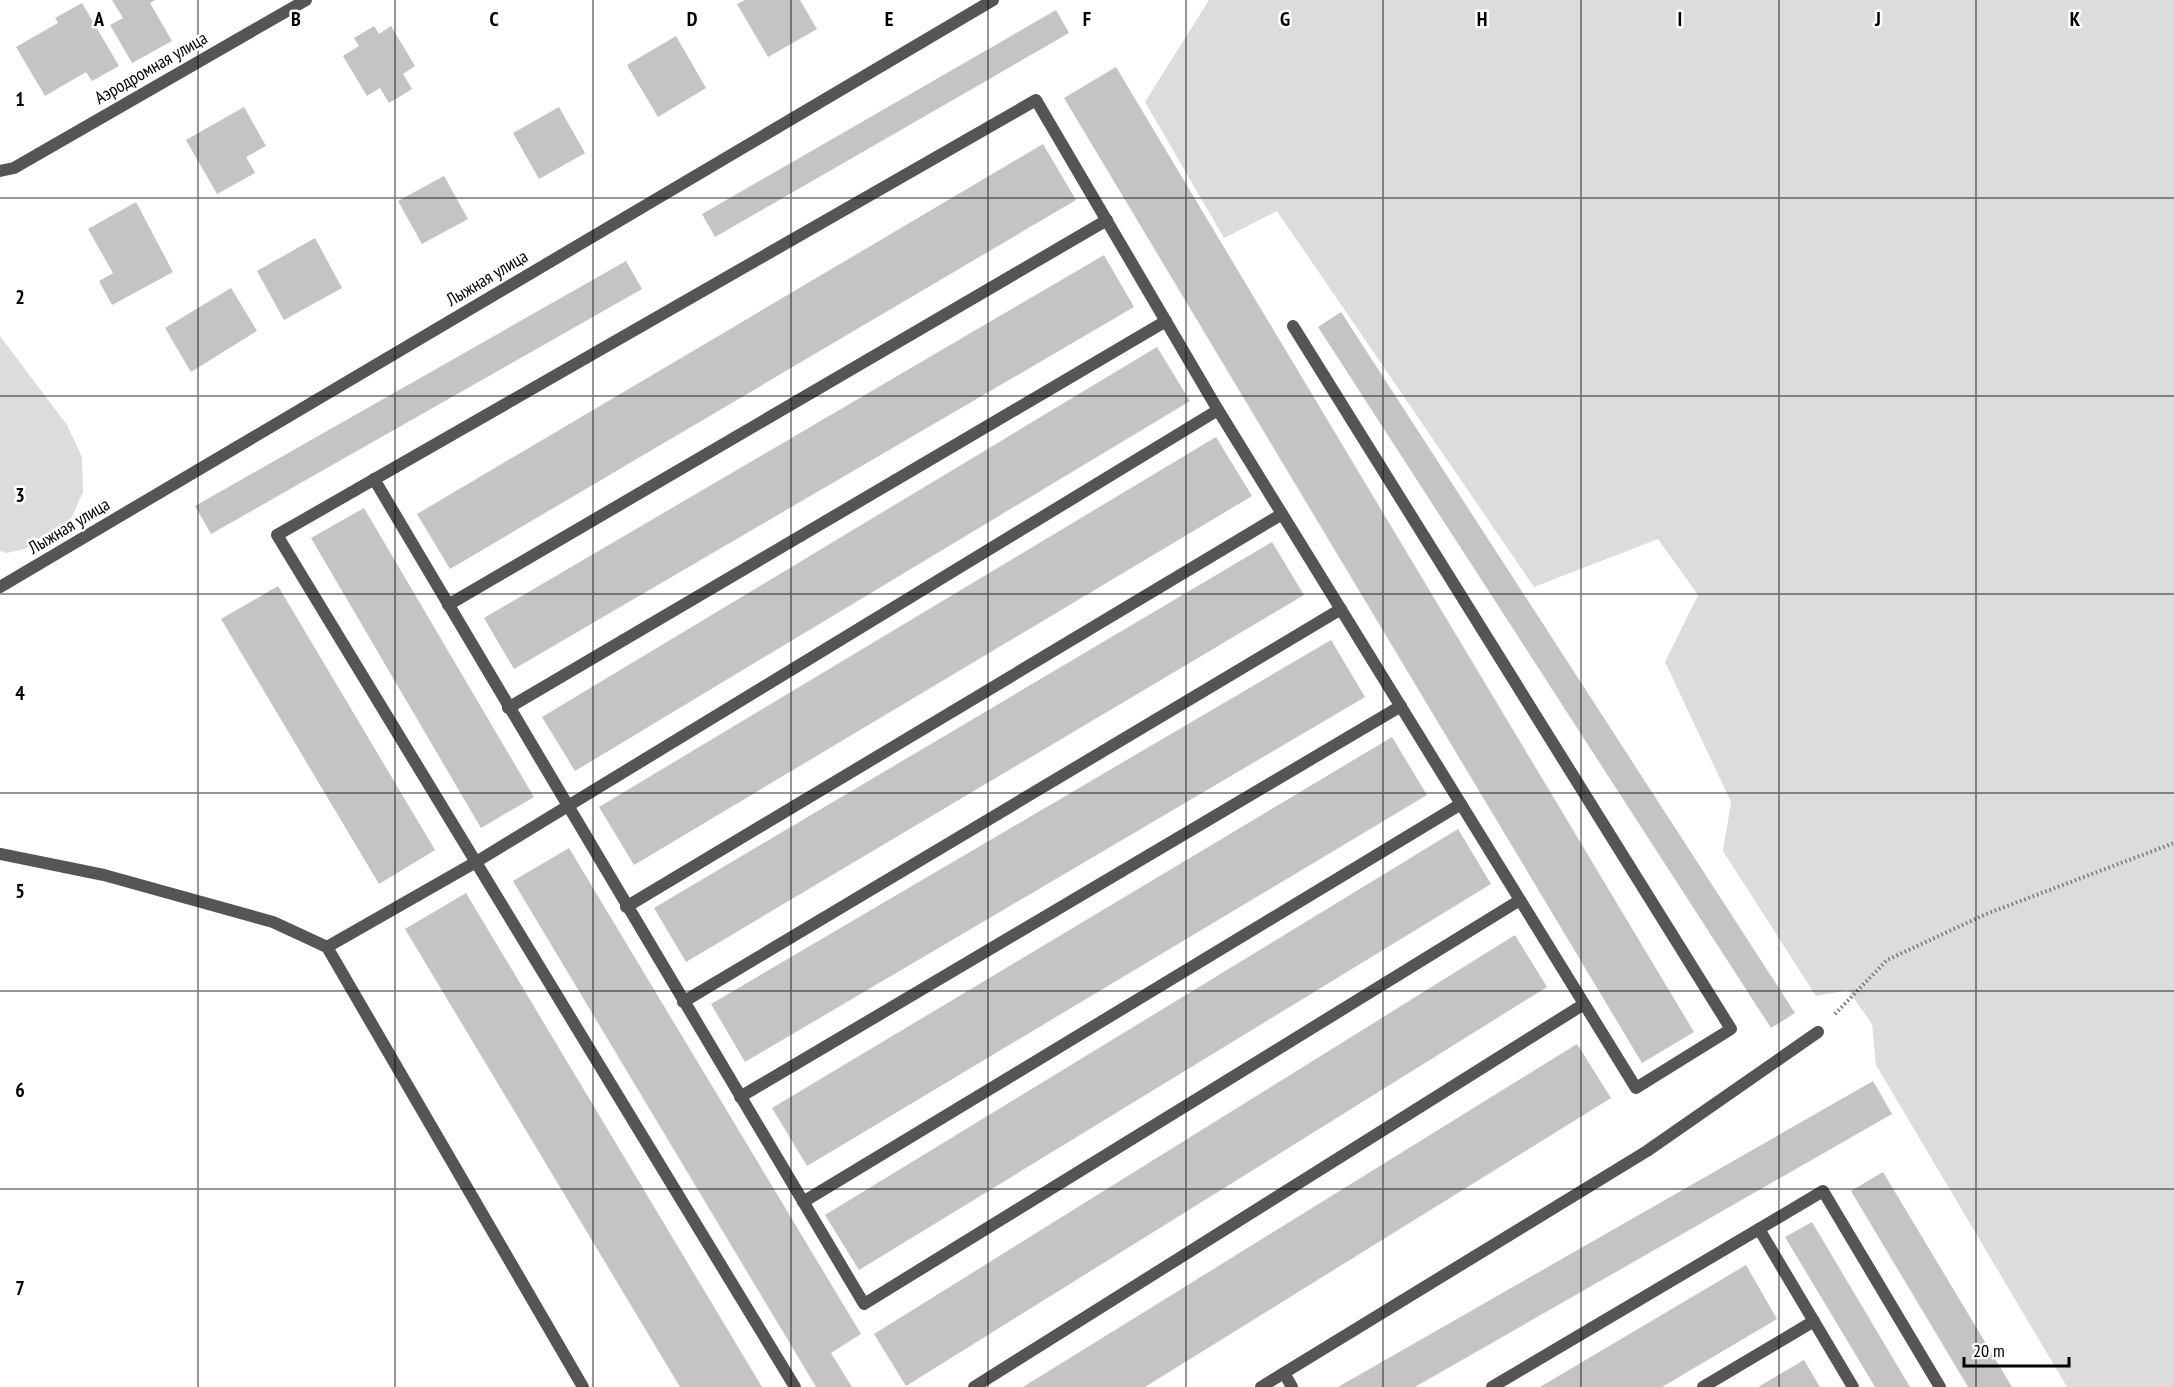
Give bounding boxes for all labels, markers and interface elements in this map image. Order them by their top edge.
text: A [93,6,105,32]
text: B [291,6,301,32]
text: C [489,6,499,32]
text: D [687,6,698,32]
text: E [885,6,893,32]
text: F [1083,6,1091,32]
text: G [1280,6,1290,32]
text: H [1477,6,1487,32]
text: I [1678,6,1682,32]
text: J [1874,6,1881,32]
text: K [2070,6,2081,32]
street label: Аэродромная улица [90,26,211,109]
text: 1 [15,86,25,112]
street label: Лыжная улица [441,244,532,311]
text: 2 [15,284,25,310]
text: 3 [15,482,25,508]
street label: Лыжная улица [23,492,114,559]
text: 4 [15,680,25,706]
text: 5 [15,878,25,904]
text: 6 [15,1077,25,1103]
text: 7 [15,1275,25,1301]
scale bar [1964,1330,2069,1368]
text: 20 m [1973,1339,2005,1362]

